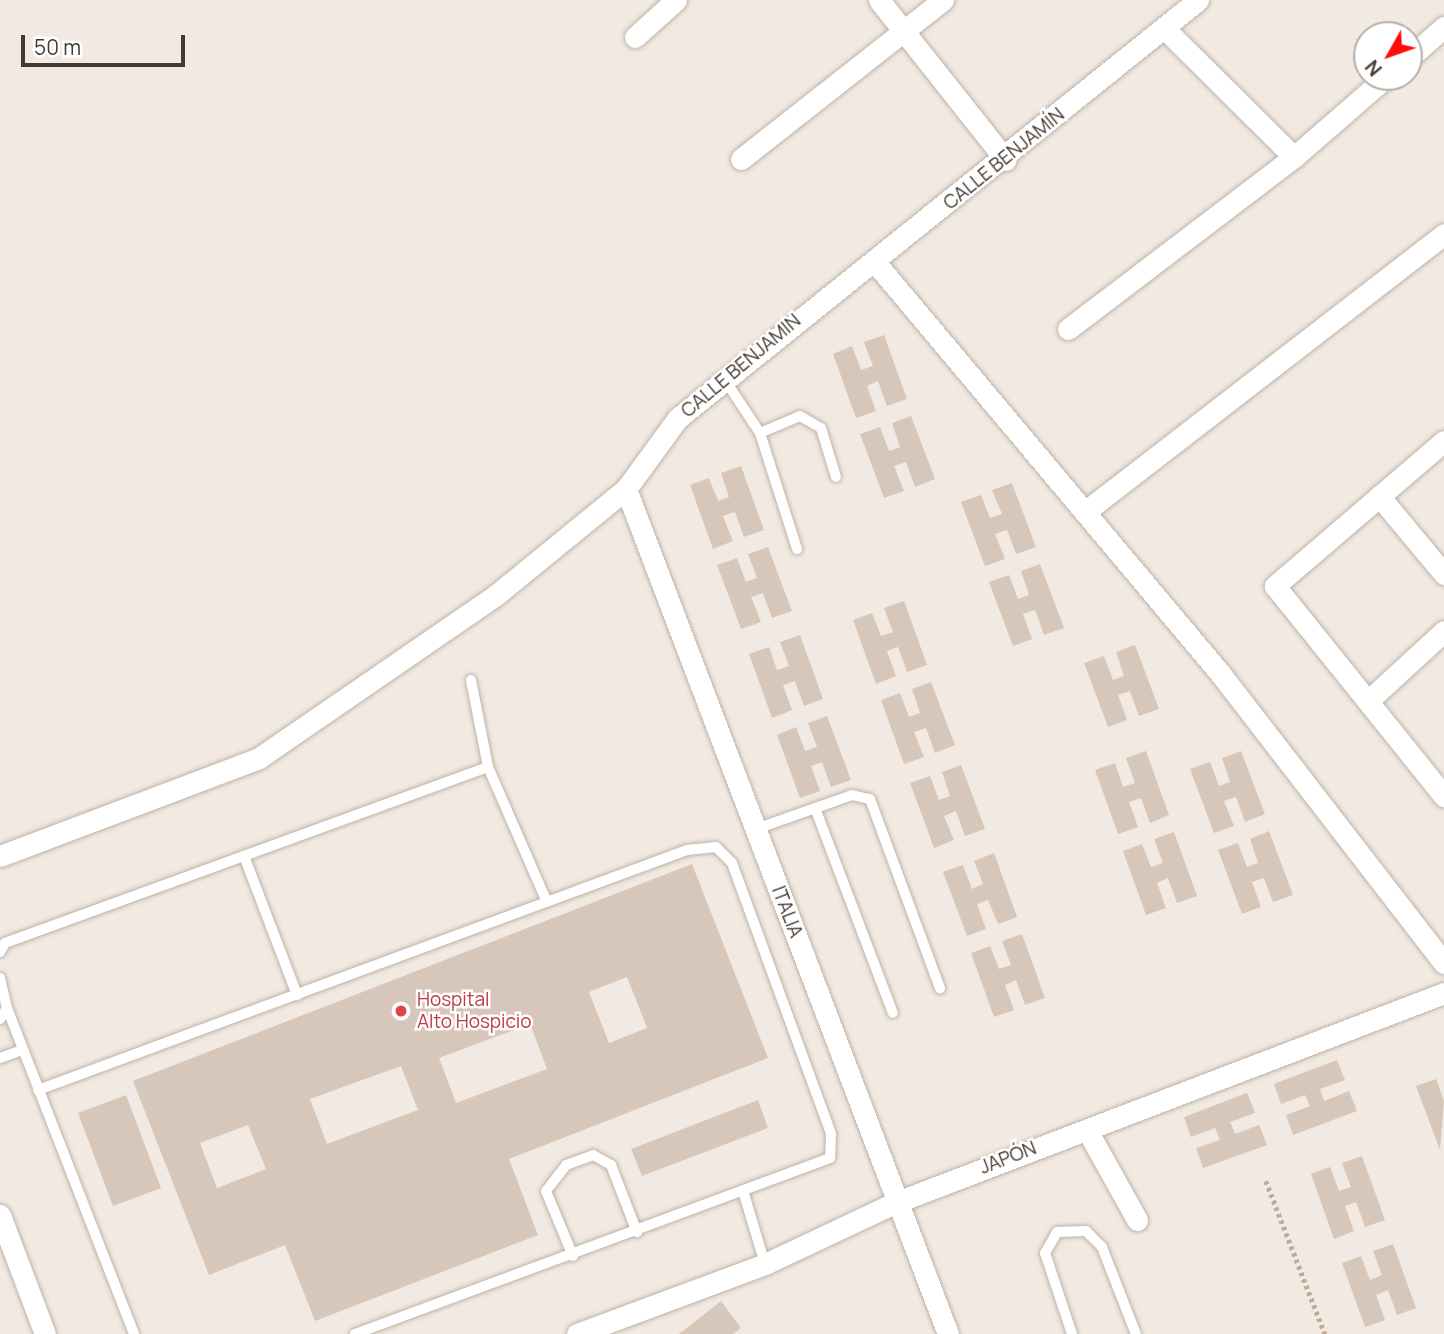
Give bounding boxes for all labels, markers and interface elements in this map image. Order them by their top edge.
scale bar [24,21,189,65]
north arrow [1353,21,1423,91]
text: 50 m [34,33,81,61]
text: N [1359,55,1388,82]
street label: CALLE BENJAMÍN [939,103,1069,215]
street label: CALLE BENJAMIN [677,309,805,423]
street label: ITALIA [767,883,807,941]
place label: Hospital Alto Hospicio [417,989,531,1033]
marker: Hospital Alto Hospicio [391,1001,411,1021]
street label: JAPÓN [977,1137,1039,1179]

